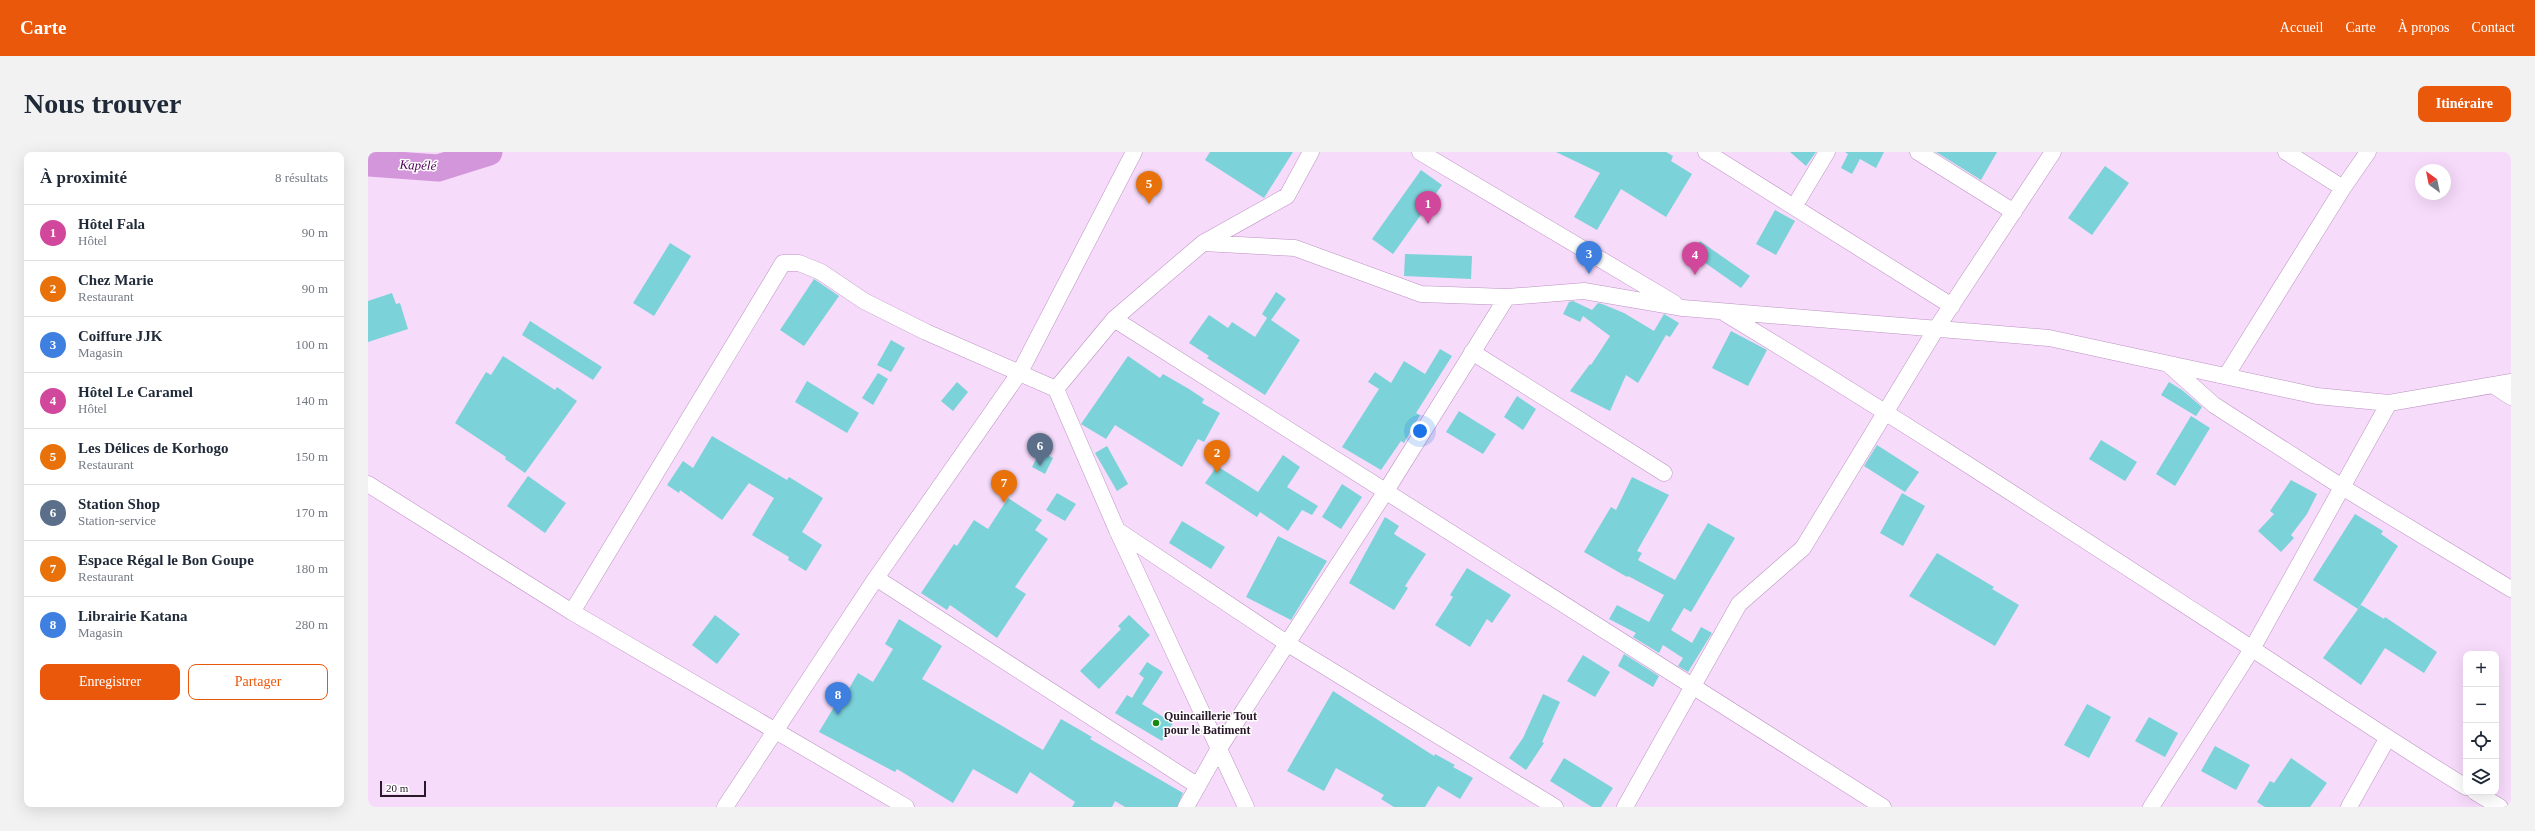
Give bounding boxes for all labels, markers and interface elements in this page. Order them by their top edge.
text: Carte [20,17,66,38]
text: Accueil [2280,20,2323,35]
text: Carte [2345,20,2376,35]
text: À propos [2398,20,2449,35]
text: Contact [2471,20,2515,35]
button: Itinéraire [2418,86,2511,122]
text: Nous trouver [24,88,181,119]
water label: Kapélé [398,157,438,173]
north arrow [2415,164,2451,200]
text: À proximité [40,168,127,187]
text: 8 résultats [275,170,328,185]
pin: 5 [1136,171,1162,204]
pin: 1 [1415,191,1441,224]
text: Hôtel Fala [78,216,145,232]
text: 1 [50,225,56,240]
text: 90 m [302,225,328,240]
text: Hôtel [78,233,107,248]
pin: 3 [1576,241,1602,274]
pin: 4 [1682,242,1708,275]
text: Chez Marie [78,272,153,288]
text: 2 [50,281,56,296]
text: 90 m [302,281,328,296]
text: Restaurant [78,289,134,304]
text: Coiffure JJK [78,328,162,344]
text: 3 [50,337,56,352]
text: 100 m [295,337,328,352]
text: Magasin [78,345,123,360]
text: Hôtel Le Caramel [78,384,193,400]
text: 4 [50,393,56,408]
text: 140 m [295,393,328,408]
text: Hôtel [78,401,107,416]
your location [1410,421,1430,441]
pin: 6 [1027,433,1053,466]
text: Les Délices de Korhogo [78,440,228,456]
pin: 2 [1204,440,1230,473]
text: 5 [50,449,56,464]
text: 150 m [295,449,328,464]
text: Restaurant [78,457,134,472]
pin: 7 [991,470,1017,503]
text: Station Shop [78,496,160,512]
text: 6 [50,505,56,520]
text: 170 m [295,505,328,520]
text: Station-service [78,513,156,528]
text: Espace Régal le Bon Goupe [78,552,254,568]
text: 7 [50,561,56,576]
text: 180 m [295,561,328,576]
text: Restaurant [78,569,134,584]
text: Librairie Katana [78,608,188,624]
text: 8 [50,617,56,632]
text: 280 m [295,617,328,632]
text: Magasin [78,625,123,640]
map controls [2463,651,2499,795]
button: + [2463,651,2499,687]
button: Enregistrer [40,664,180,700]
button: Partager [188,664,328,700]
pin: 8 [825,682,851,715]
button: − [2463,687,2499,723]
place label: Quincaillerie Tout pour le Batiment [1164,709,1257,737]
marker: Quincaillerie Tout pour le Batiment [1151,718,1161,728]
button: locate [2463,723,2499,759]
button: layers [2463,759,2499,795]
scale bar [380,779,426,798]
text: 20 m [386,782,408,794]

